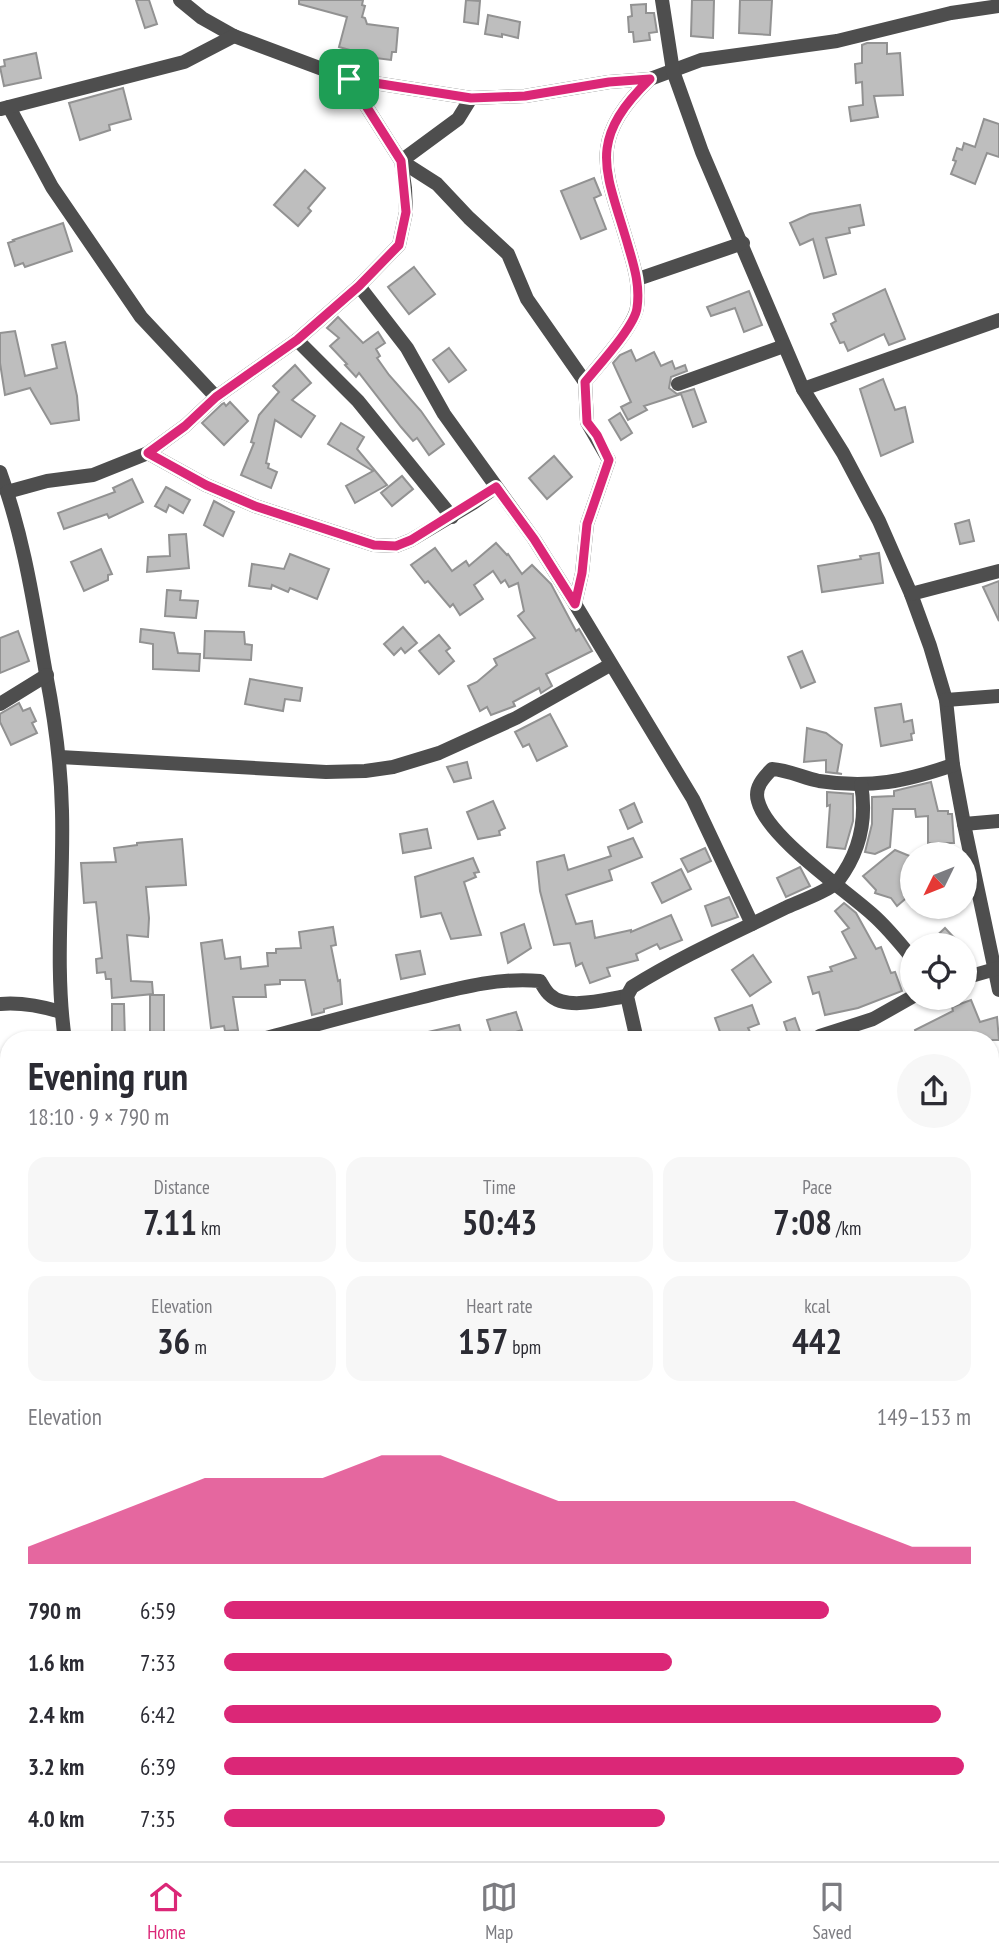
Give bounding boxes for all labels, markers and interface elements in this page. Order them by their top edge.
pin [319,49,379,109]
icon: arrive [330,60,368,98]
north arrow [900,842,976,919]
map controls [900,842,977,1010]
button: locate [900,933,977,1010]
text: Evening run [28,1051,188,1100]
button: share [897,1054,971,1128]
text: 18:10 · 9 × 790 m [28,1102,169,1131]
text: Distance [154,1175,210,1199]
text: Time [483,1175,516,1199]
text: Pace [802,1175,832,1199]
text: 7.11 [143,1199,197,1245]
text: 50:43 [462,1199,537,1245]
text: 7:08 [773,1199,832,1245]
text: km [197,1216,221,1240]
text: /km [832,1216,861,1240]
text: Elevation [151,1294,212,1318]
text: Heart rate [466,1294,533,1318]
text: kcal [804,1294,830,1318]
text: 36 [157,1318,190,1364]
text: 157 [458,1318,508,1364]
text: 442 [792,1318,842,1364]
text: m [190,1335,207,1359]
text: bpm [508,1335,541,1359]
text: Elevation [28,1402,102,1431]
text: 149–153 m [877,1402,971,1431]
text: 790 m [28,1596,81,1625]
text: 6:59 [140,1596,176,1625]
text: 1.6 km [28,1648,84,1677]
text: 7:33 [140,1648,176,1677]
text: 2.4 km [28,1700,84,1729]
text: 6:42 [140,1700,176,1729]
text: 3.2 km [28,1752,84,1781]
text: 6:39 [140,1752,176,1781]
text: 4.0 km [28,1804,84,1833]
text: 7:35 [140,1804,176,1833]
tab: Home [147,1878,186,1944]
tab: Map [480,1878,518,1944]
tab: Saved [813,1878,852,1944]

